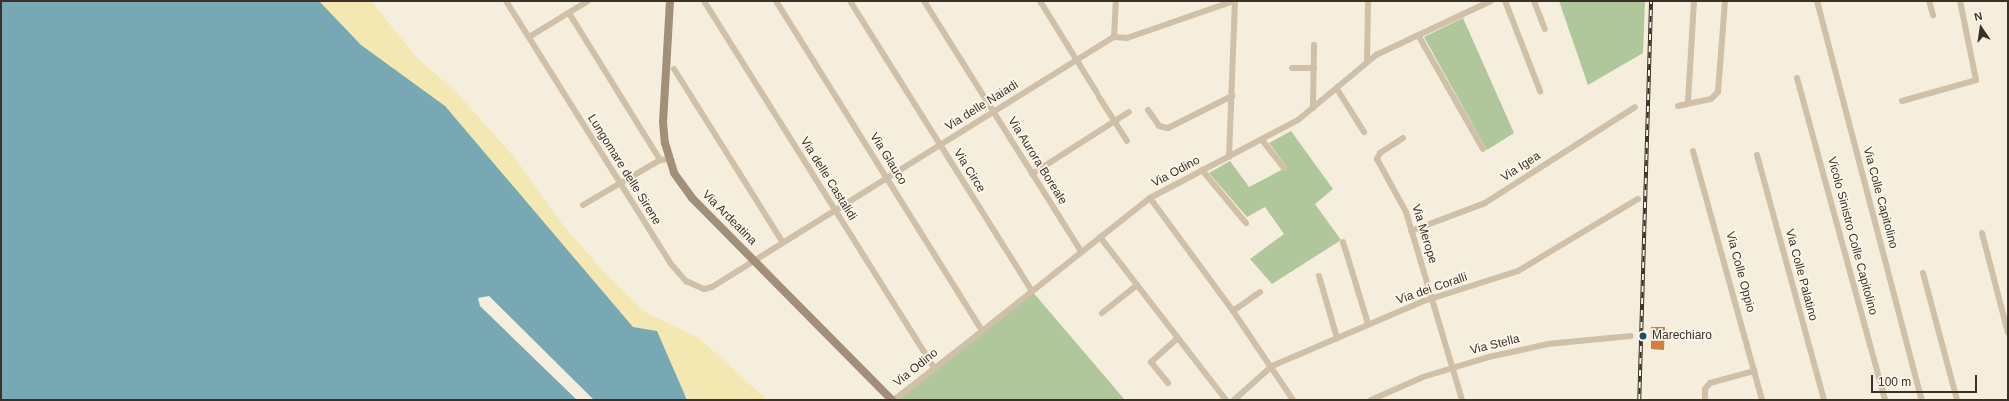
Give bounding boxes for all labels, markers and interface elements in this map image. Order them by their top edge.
north arrow [1961,8,2001,48]
text: N [1973,10,1984,23]
street label: Via delle Naiadi [943,78,1021,134]
street label: Lungomare delle Sirene [584,112,664,228]
street label: Via Aurora Boreale [1004,114,1070,208]
street label: Via Glauco [866,130,910,188]
street label: Via delle Castalidi [797,135,859,223]
street label: Via Colle Capitolino [1860,146,1900,250]
street label: Via Circe [950,147,988,195]
street label: Via Igea [1499,149,1543,185]
street label: Via Odino [1149,153,1203,191]
street label: Vicolo Sinistro Colle Capitolino [1824,155,1880,317]
street label: Via Ardeatina [699,188,759,248]
street label: Via Merope [1408,203,1440,265]
street label: Via Colle Palatino [1782,227,1820,323]
street label: Via Colle Oppio [1722,230,1758,314]
street label: Via dei Coralli [1395,270,1469,308]
place label: Marechiaro [1652,329,1712,343]
marker: Marechiaro [1637,330,1649,342]
street label: Via Stella [1469,332,1521,358]
street label: Via Odino [891,346,941,390]
scale bar [1873,367,1979,393]
text: 100 m [1878,375,1911,389]

